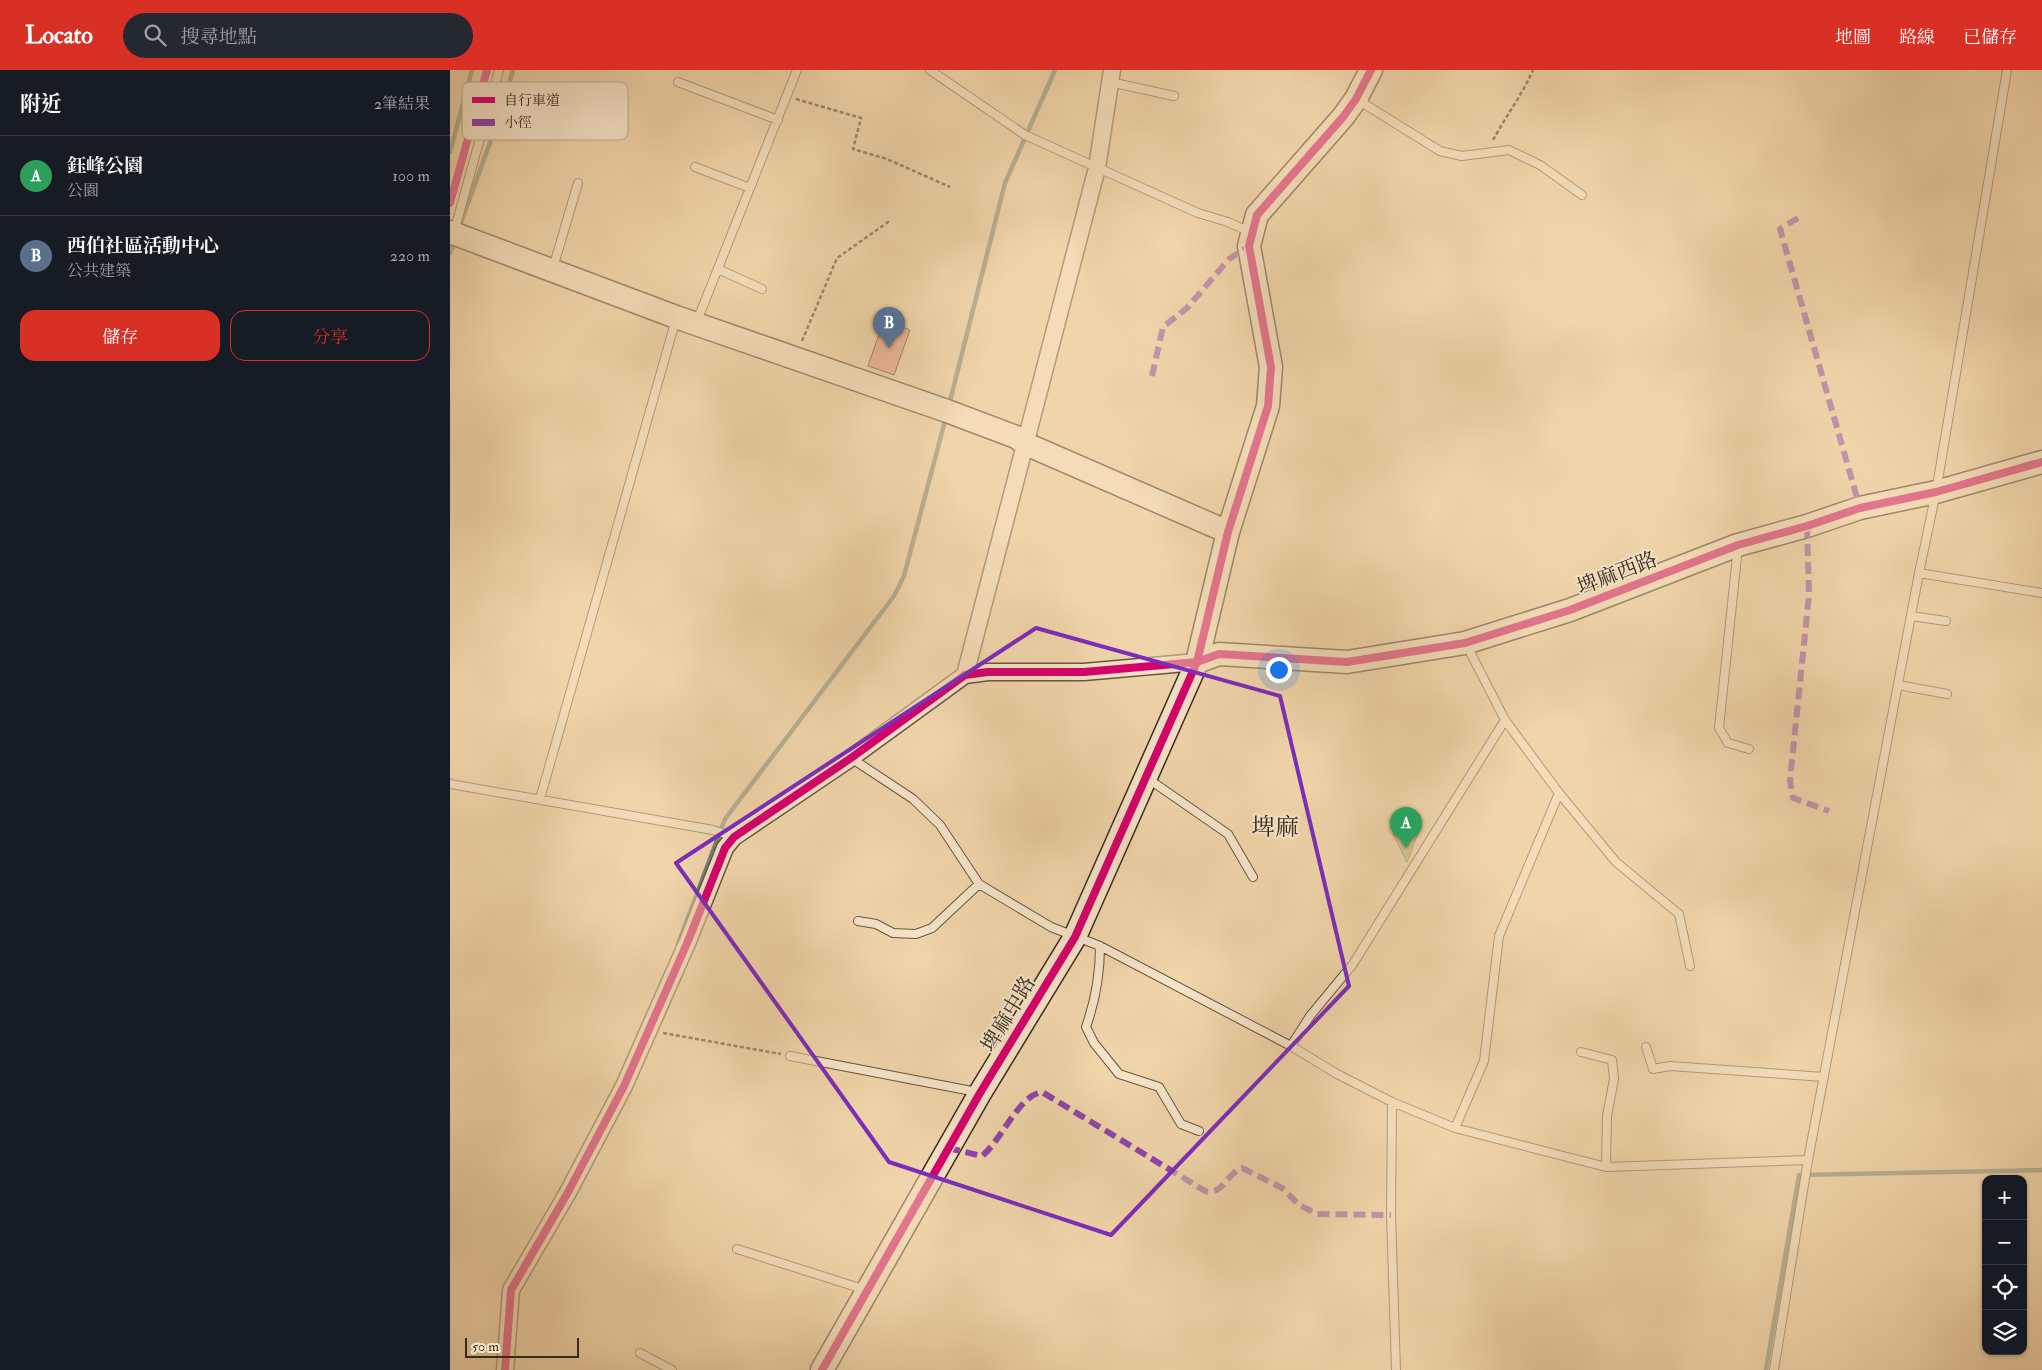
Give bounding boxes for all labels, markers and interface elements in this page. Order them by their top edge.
search box [123,13,473,58]
text: Locato [25,20,93,51]
icon: search [141,21,169,49]
text: 搜尋地點 [181,25,257,49]
text: 地圖 [1835,26,1871,49]
text: 路線 [1899,26,1935,49]
text: 已儲存 [1963,26,2017,49]
legend [462,82,628,140]
text: 附近 [20,91,62,118]
text: 自行車道 [504,92,560,109]
text: 2筆結果 [374,94,430,114]
text: 小徑 [504,114,532,131]
text: 鈺峰公園 [67,154,143,178]
text: A [31,166,41,186]
text: 100 m [392,166,430,186]
text: 公園 [67,181,99,201]
text: 西伯社區活動中心 [67,234,219,258]
text: B [31,246,41,266]
text: 220 m [390,246,430,266]
text: 公共建築 [67,261,131,281]
pin: B [873,307,905,348]
button: 儲存 [20,310,220,361]
button: 分享 [230,310,430,361]
street label: 埤麻西路 [1573,546,1661,601]
your location [1266,657,1292,683]
pin: A [1390,807,1422,848]
district label: 埤麻 [1251,812,1299,843]
street label: 埤麻中路 [975,971,1042,1057]
map controls [1982,1175,2027,1355]
button: + [1982,1175,2027,1220]
button: − [1982,1220,2027,1265]
button: locate [1982,1265,2027,1310]
button: layers [1982,1310,2027,1355]
scale bar [465,1335,579,1358]
text: 50 m [472,1338,499,1355]

